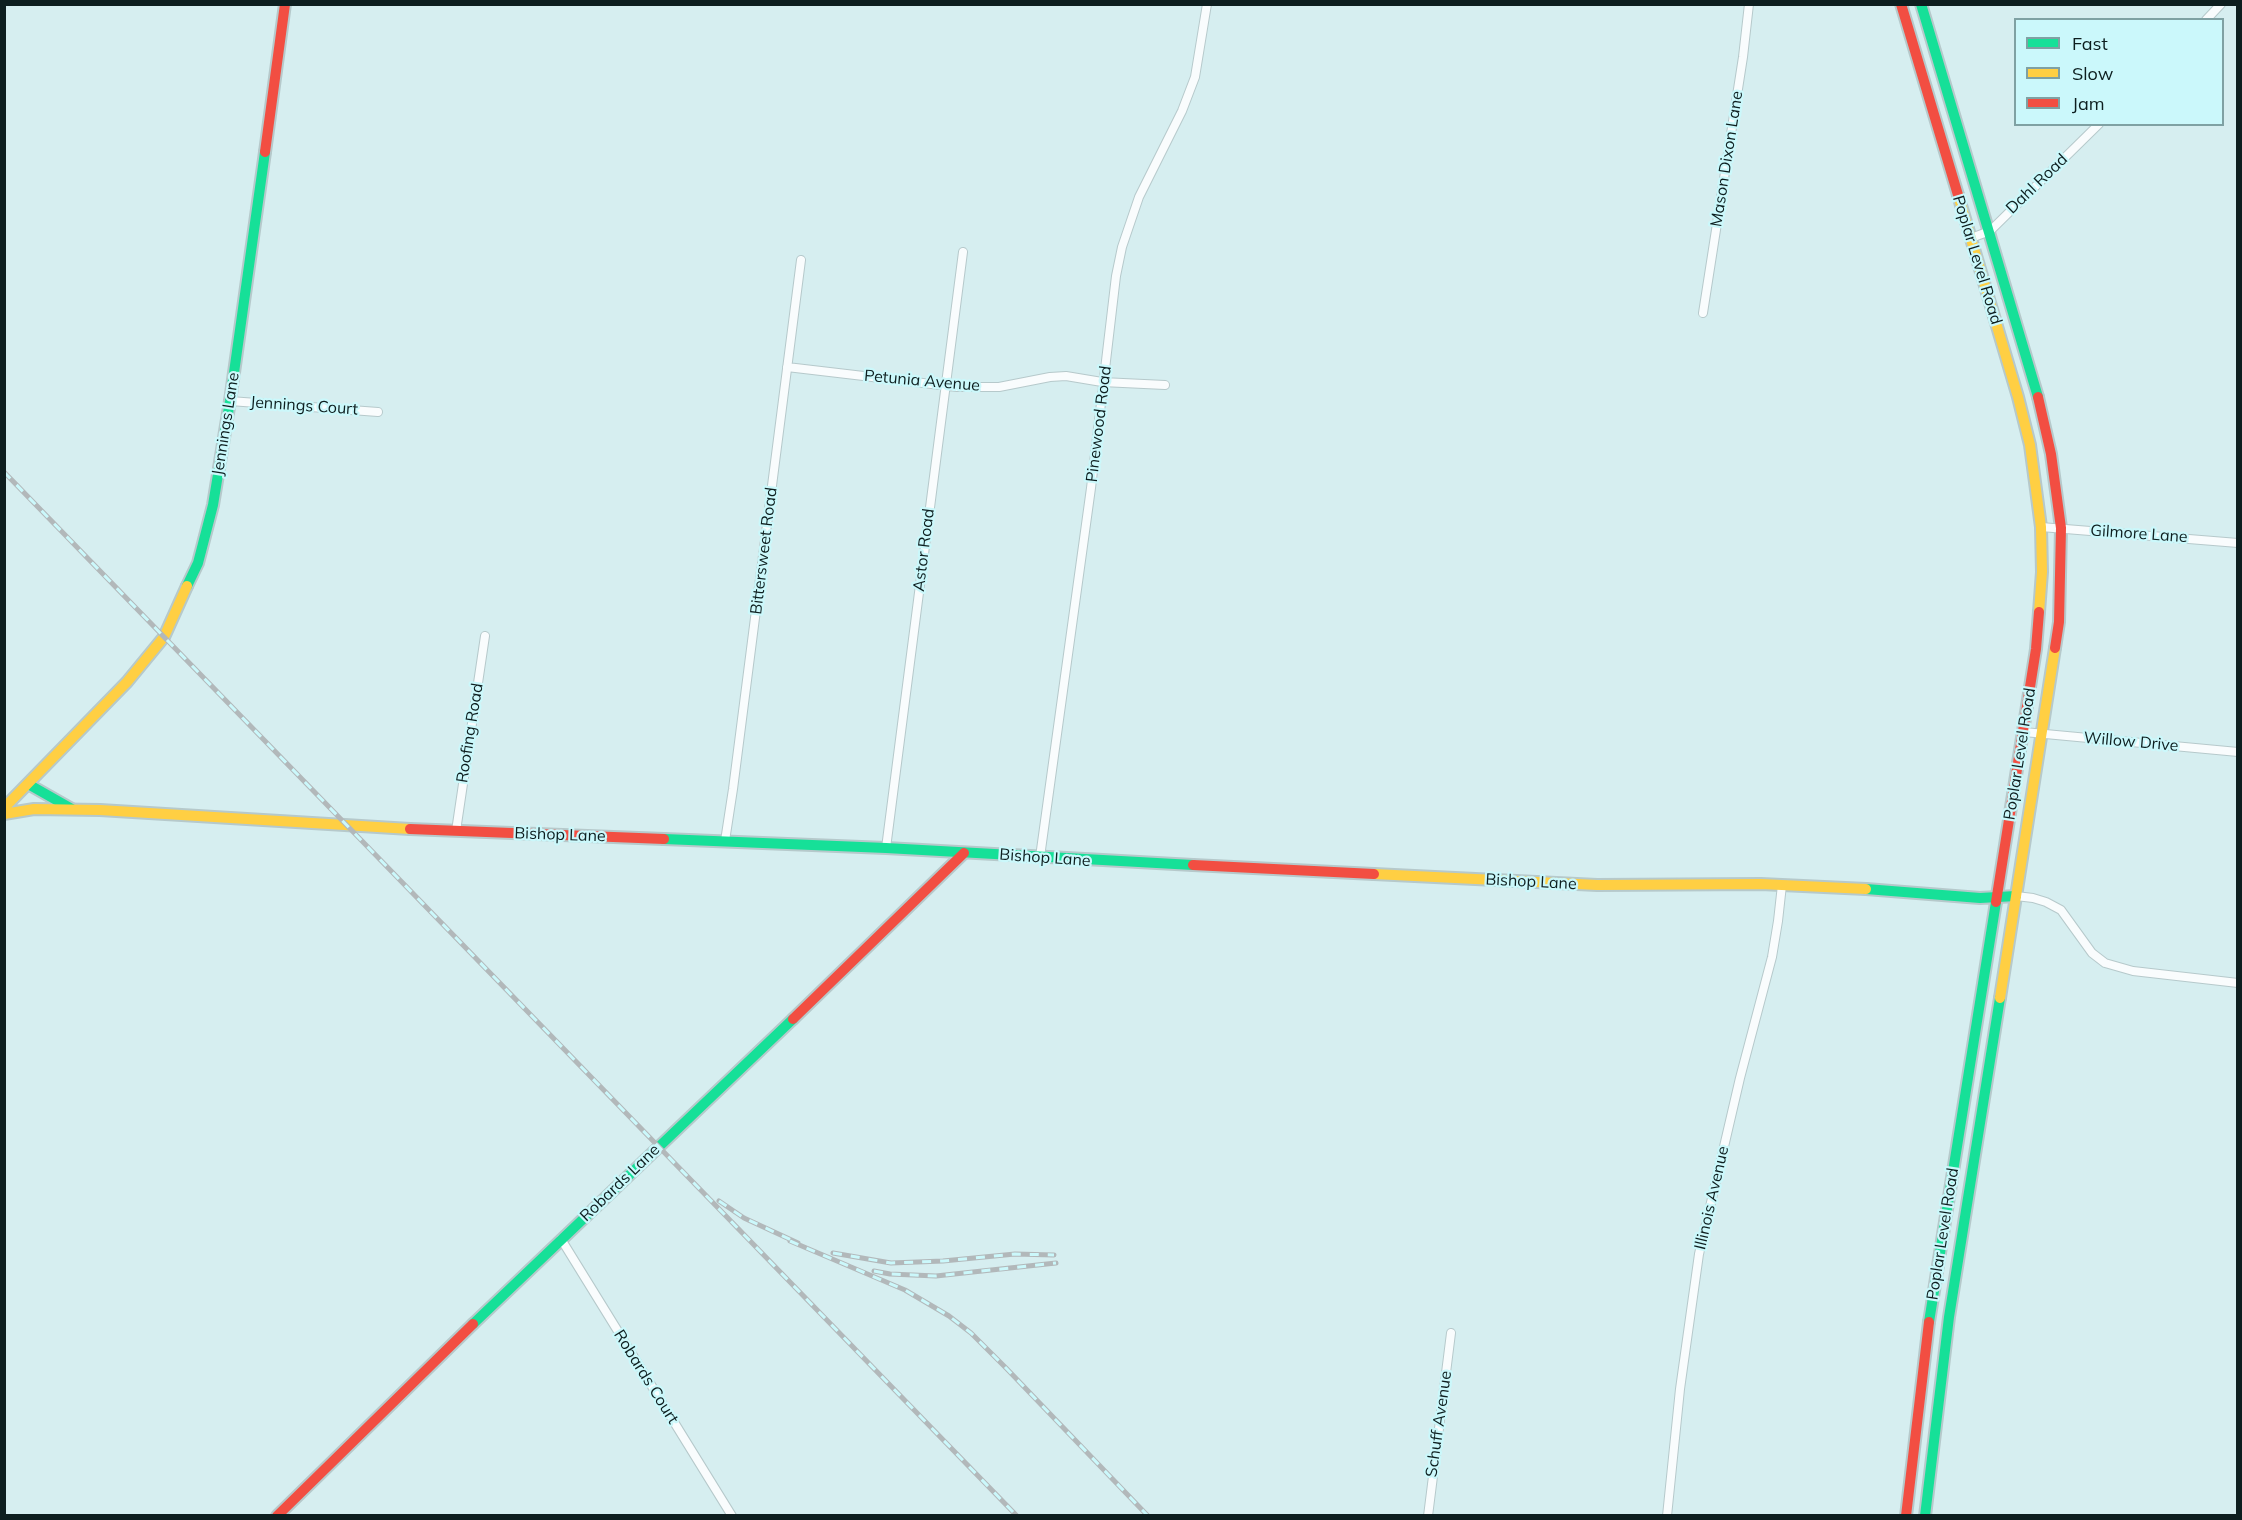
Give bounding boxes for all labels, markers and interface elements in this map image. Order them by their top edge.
legend [2014,18,2224,126]
text: Fast [2072,32,2108,55]
text: Slow [2072,62,2113,85]
street label: Mason Dixon Lane [1707,90,1747,228]
text: Jam [2072,92,2105,115]
street label: Dahl Road [2002,150,2072,218]
street label: Poplar Level Road [1948,193,2006,327]
street label: Pinewood Road [1082,365,1116,483]
street label: Petunia Avenue [863,366,981,396]
street label: Jennings Lane [208,371,244,477]
street label: Jennings Court [249,393,359,419]
street label: Bittersweet Road [747,486,781,616]
street label: Astor Road [909,507,939,593]
street label: Gilmore Lane [2090,521,2188,547]
street label: Roofing Road [453,682,487,784]
street label: Poplar Level Road [2000,686,2040,822]
street label: Willow Drive [2083,728,2179,756]
street label: Bishop Lane [514,824,606,846]
street label: Bishop Lane [999,845,1091,871]
street label: Bishop Lane [1485,870,1577,894]
street label: Robards Lane [576,1140,664,1226]
street label: Illinois Avenue [1691,1144,1733,1252]
street label: Poplar Level Road [1923,1166,1963,1302]
street label: Robards Court [609,1326,683,1428]
street label: Schuff Avenue [1422,1370,1456,1478]

